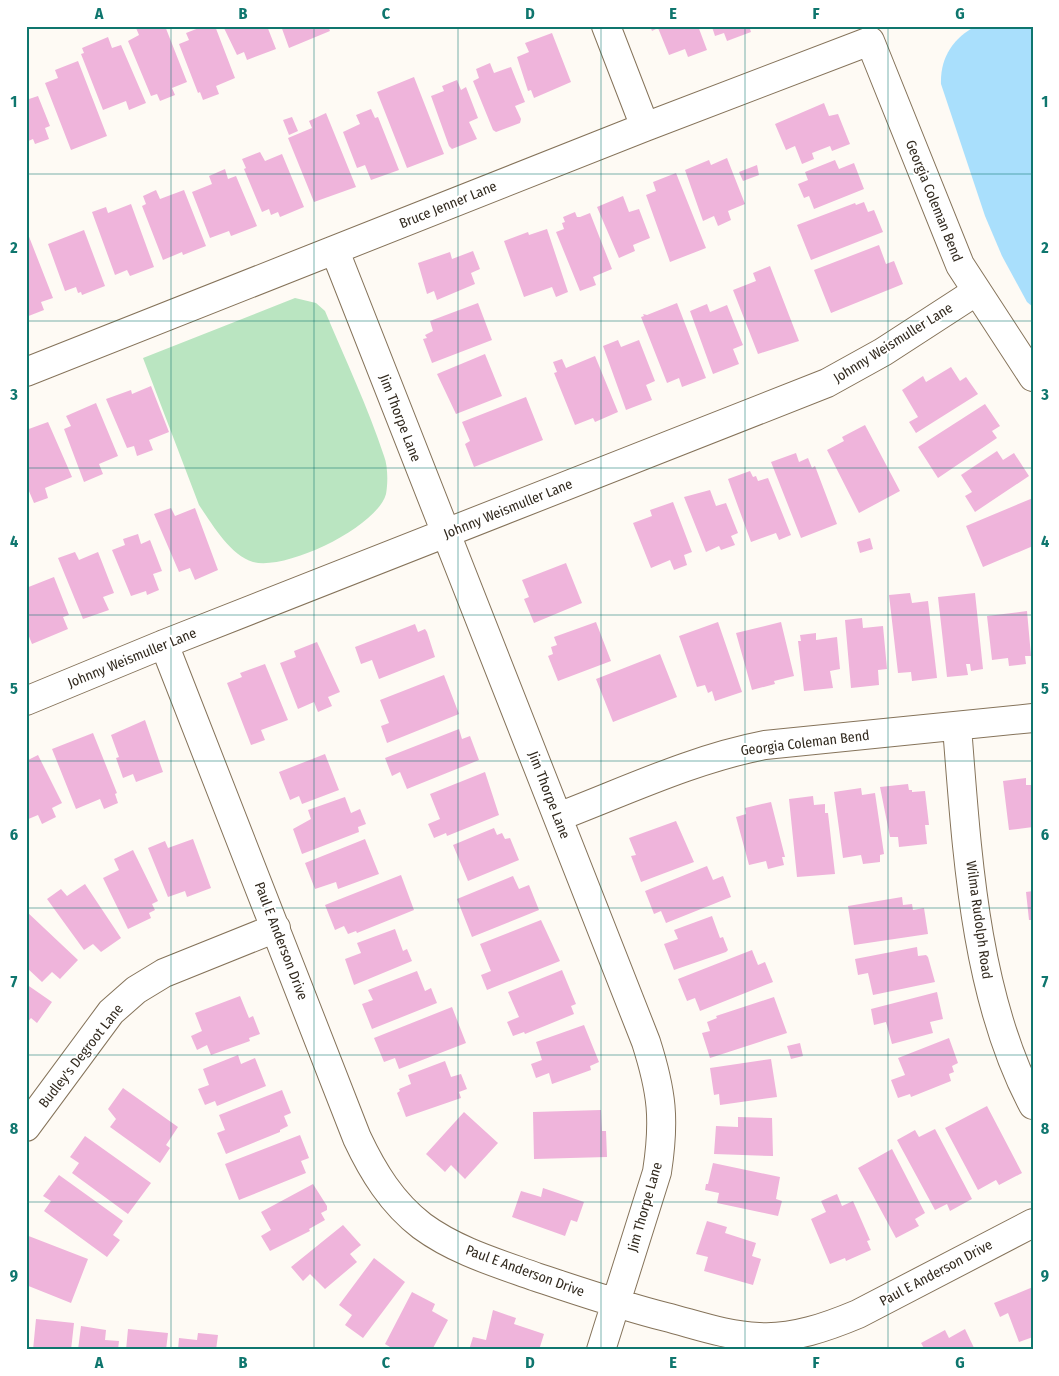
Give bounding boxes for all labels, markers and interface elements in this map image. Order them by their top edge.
text: A [94,4,104,23]
text: B [239,4,248,23]
text: C [382,4,391,23]
text: D [525,4,535,23]
text: E [669,4,677,23]
text: F [812,4,820,23]
text: G [955,4,965,23]
text: 1 [11,92,17,111]
text: 1 [1042,92,1048,111]
street label: Georgia Coleman Bend [902,138,966,264]
street label: Bruce Jenner Lane [397,178,499,232]
text: 2 [9,238,18,257]
text: 2 [1040,238,1049,257]
street label: Johnny Weismuller Lane [830,299,956,387]
street label: Jim Thorpe Lane [376,372,425,464]
text: 3 [9,385,18,404]
text: 3 [1040,385,1049,404]
street label: Johnny Weismuller Lane [441,475,575,543]
text: 4 [10,532,18,551]
text: 4 [1041,532,1049,551]
street label: Johnny Weismuller Lane [65,624,199,692]
text: 5 [10,679,18,698]
text: 5 [1041,679,1049,698]
street label: Georgia Coleman Bend [740,727,870,759]
street label: Jim Thorpe Lane [525,749,574,841]
text: 6 [10,825,18,844]
text: 6 [1041,825,1049,844]
street label: Wilma Rudolph Road [962,860,996,980]
street label: Paul E Anderson Drive [251,880,311,1003]
text: 7 [11,972,18,991]
text: 7 [1042,972,1049,991]
street label: Budley's Degroot Lane [35,1001,127,1111]
text: 8 [10,1119,19,1138]
text: 8 [1041,1119,1050,1138]
street label: Jim Thorpe Lane [624,1160,666,1254]
street label: Paul E Anderson Drive [877,1236,995,1310]
street label: Paul E Anderson Drive [463,1242,587,1300]
text: 9 [10,1266,18,1285]
text: 9 [1041,1266,1049,1285]
text: A [94,1353,104,1372]
text: B [239,1353,248,1372]
text: C [382,1353,391,1372]
text: D [525,1353,535,1372]
text: E [669,1353,677,1372]
text: F [812,1353,820,1372]
text: G [955,1353,965,1372]

